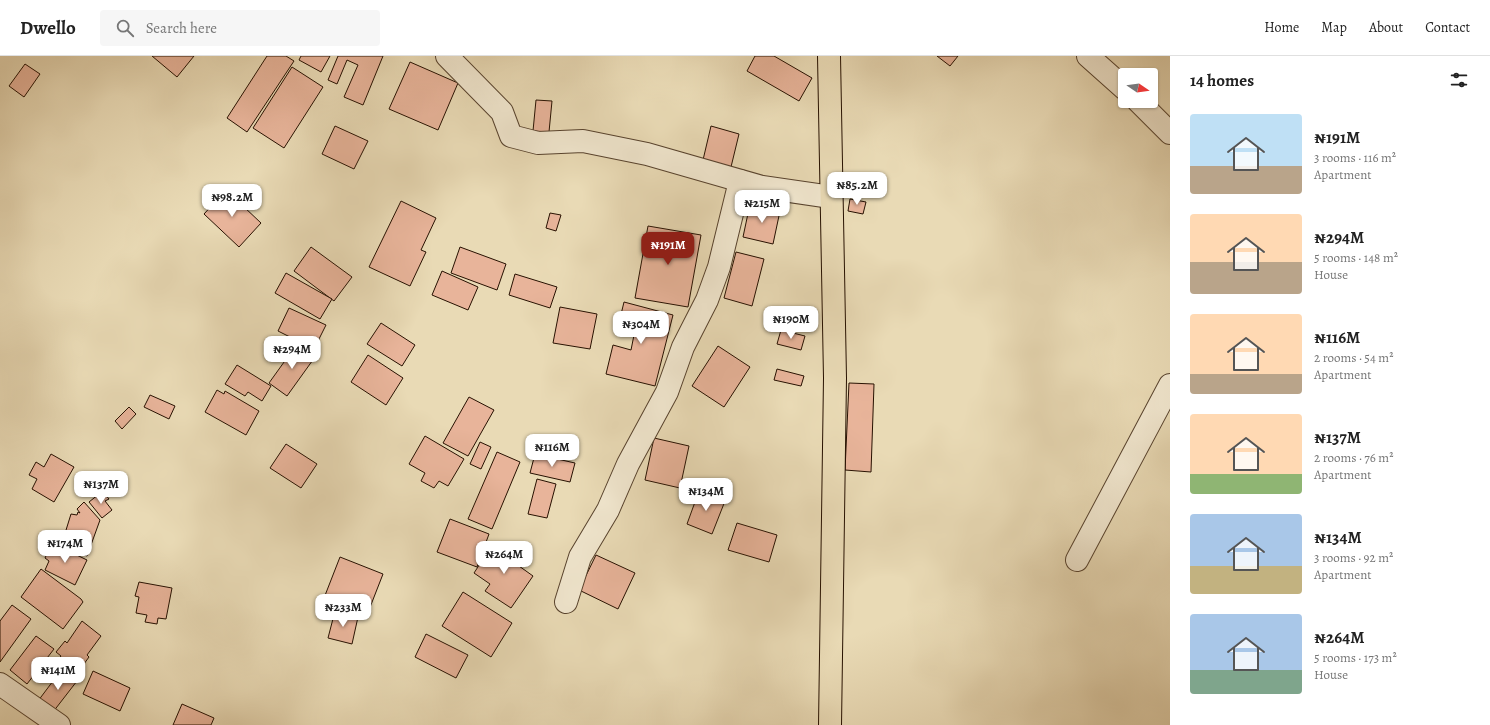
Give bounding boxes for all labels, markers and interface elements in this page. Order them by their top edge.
search box [100,10,380,46]
text: Dwello [20,15,76,41]
icon: search [114,17,136,39]
text: Search here [146,18,217,38]
text: Home [1264,18,1299,37]
text: Map [1321,18,1347,37]
text: About [1369,18,1403,37]
text: Contact [1425,18,1470,37]
north arrow [1118,68,1158,108]
map controls [1118,68,1158,108]
text: 14 homes [1190,69,1254,92]
icon: filters [1448,69,1470,91]
text: ₦191M [1314,126,1360,149]
icon: home [1222,130,1270,178]
text: 3 rooms · 116 m² [1314,149,1396,166]
text: Apartment [1314,166,1372,183]
pin: ₦85.2M [824,172,890,206]
text: ₦85.2M [836,176,878,193]
pin: ₦98.2M [199,184,265,218]
text: ₦98.2M [211,188,253,205]
pin: ₦215M [734,190,790,224]
text: ₦215M [744,194,780,211]
text: ₦294M [1314,226,1364,249]
icon: home [1222,230,1270,278]
pin: ₦191M [640,232,696,266]
text: ₦191M [650,236,686,253]
text: 5 rooms · 148 m² [1314,249,1398,266]
text: House [1314,266,1348,283]
pin: ₦190M [763,306,819,340]
text: ₦190M [772,310,810,327]
pin: ₦304M [613,311,669,345]
text: ₦304M [622,315,660,332]
text: ₦116M [1314,326,1360,349]
icon: home [1222,330,1270,378]
pin: ₦294M [264,336,320,370]
text: ₦294M [273,340,311,357]
text: 2 rooms · 54 m² [1314,349,1393,366]
text: Apartment [1314,366,1372,383]
text: ₦137M [1314,426,1361,449]
icon: home [1222,430,1270,478]
pin: ₦116M [524,434,580,468]
text: ₦116M [534,438,570,455]
text: 2 rooms · 76 m² [1314,449,1393,466]
text: Apartment [1314,466,1372,483]
pin: ₦137M [73,471,129,505]
text: ₦137M [83,475,119,492]
pin: ₦134M [678,478,734,512]
text: ₦134M [688,482,724,499]
text: ₦134M [1314,526,1362,549]
pin: ₦174M [37,530,93,564]
icon: home [1222,530,1270,578]
text: ₦174M [47,534,83,551]
pin: ₦264M [476,541,532,575]
text: ₦264M [485,545,523,562]
text: 3 rooms · 92 m² [1314,549,1393,566]
text: Apartment [1314,566,1372,583]
pin: ₦233M [315,594,371,628]
text: ₦233M [324,598,362,615]
text: ₦264M [1314,626,1364,649]
icon: home [1222,630,1270,678]
text: 5 rooms · 173 m² [1314,649,1397,666]
pin: ₦141M [30,657,86,691]
text: ₦141M [40,661,76,678]
text: House [1314,666,1348,683]

